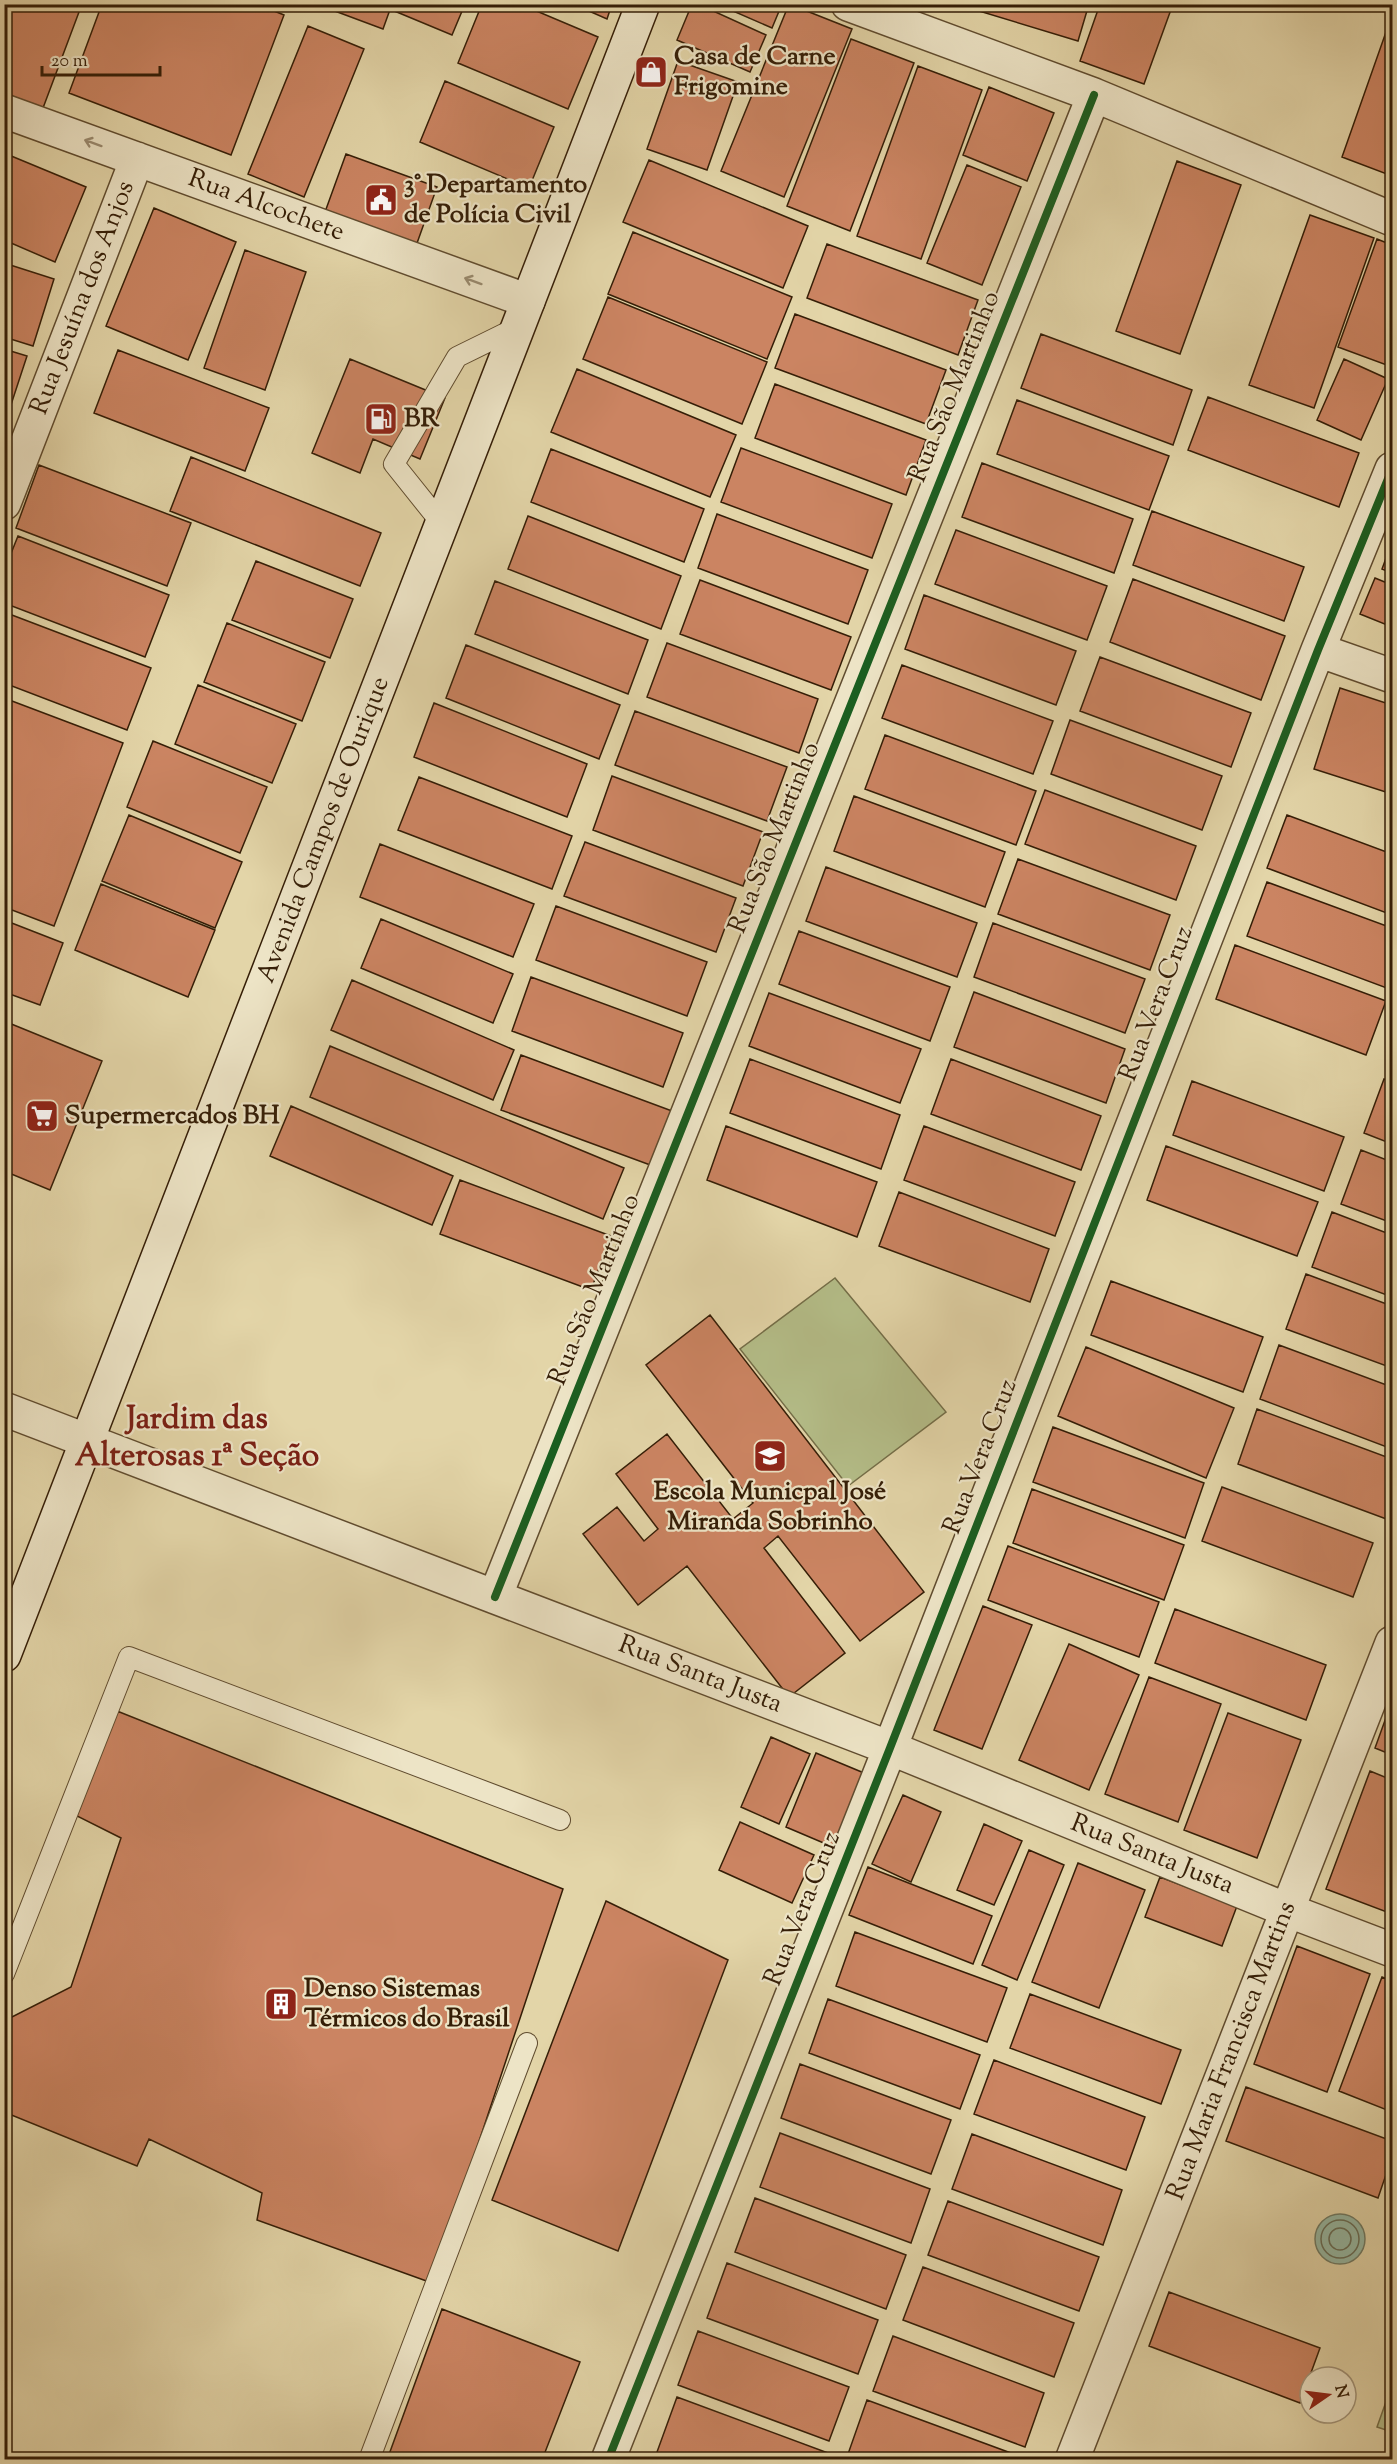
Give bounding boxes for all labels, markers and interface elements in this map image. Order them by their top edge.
scale bar [42,39,160,77]
place label: Casa de Carne Frigomine [674,39,836,106]
text: 20 m [51,49,88,75]
shop icon: Casa de Carne Frigomine [633,54,669,90]
one-way arrow [84,137,102,148]
street label: Rua Alcochete [183,161,349,251]
place label: 3° Departamento de Polícia Civil [404,167,587,234]
street label: Rua Jesuína dos Anjos [21,176,145,420]
public building icon: 3° Departamento de Polícia Civil [363,182,399,218]
one-way arrow [464,275,483,286]
street label: Rua São Martinho [900,286,1010,488]
fuel station icon: BR [363,401,399,437]
place label: BR [404,401,439,438]
street label: Avenida Campos de Ourique [248,672,400,988]
street label: Rua São Martinho [720,737,830,939]
street label: Rua Vera Cruz [1110,921,1204,1087]
supermarket icon: Supermercados BH [24,1098,60,1134]
place label: Supermercados BH [65,1098,280,1135]
street label: Rua São Martinho [540,1189,650,1391]
street label: Rua Vera Cruz [934,1374,1028,1540]
district label: Jardim das Alterosas 1ª Seção [75,1397,319,1480]
school or university icon: Escola Municpal José Miranda Sobrinho [752,1438,788,1474]
place label: Escola Municpal José Miranda Sobrinho [654,1474,886,1541]
street label: Rua Santa Justa [613,1627,787,1723]
street label: Rua Santa Justa [1065,1805,1239,1905]
street label: Rua Vera Cruz [755,1826,851,1992]
street label: Rua Maria Francisca Martins [1158,1896,1306,2206]
place label: Denso Sistemas Térmicos do Brasil [304,1971,510,2038]
building icon: Denso Sistemas Térmicos do Brasil [263,1986,299,2022]
north arrow [1298,2365,1358,2425]
text: N [1327,2383,1353,2401]

